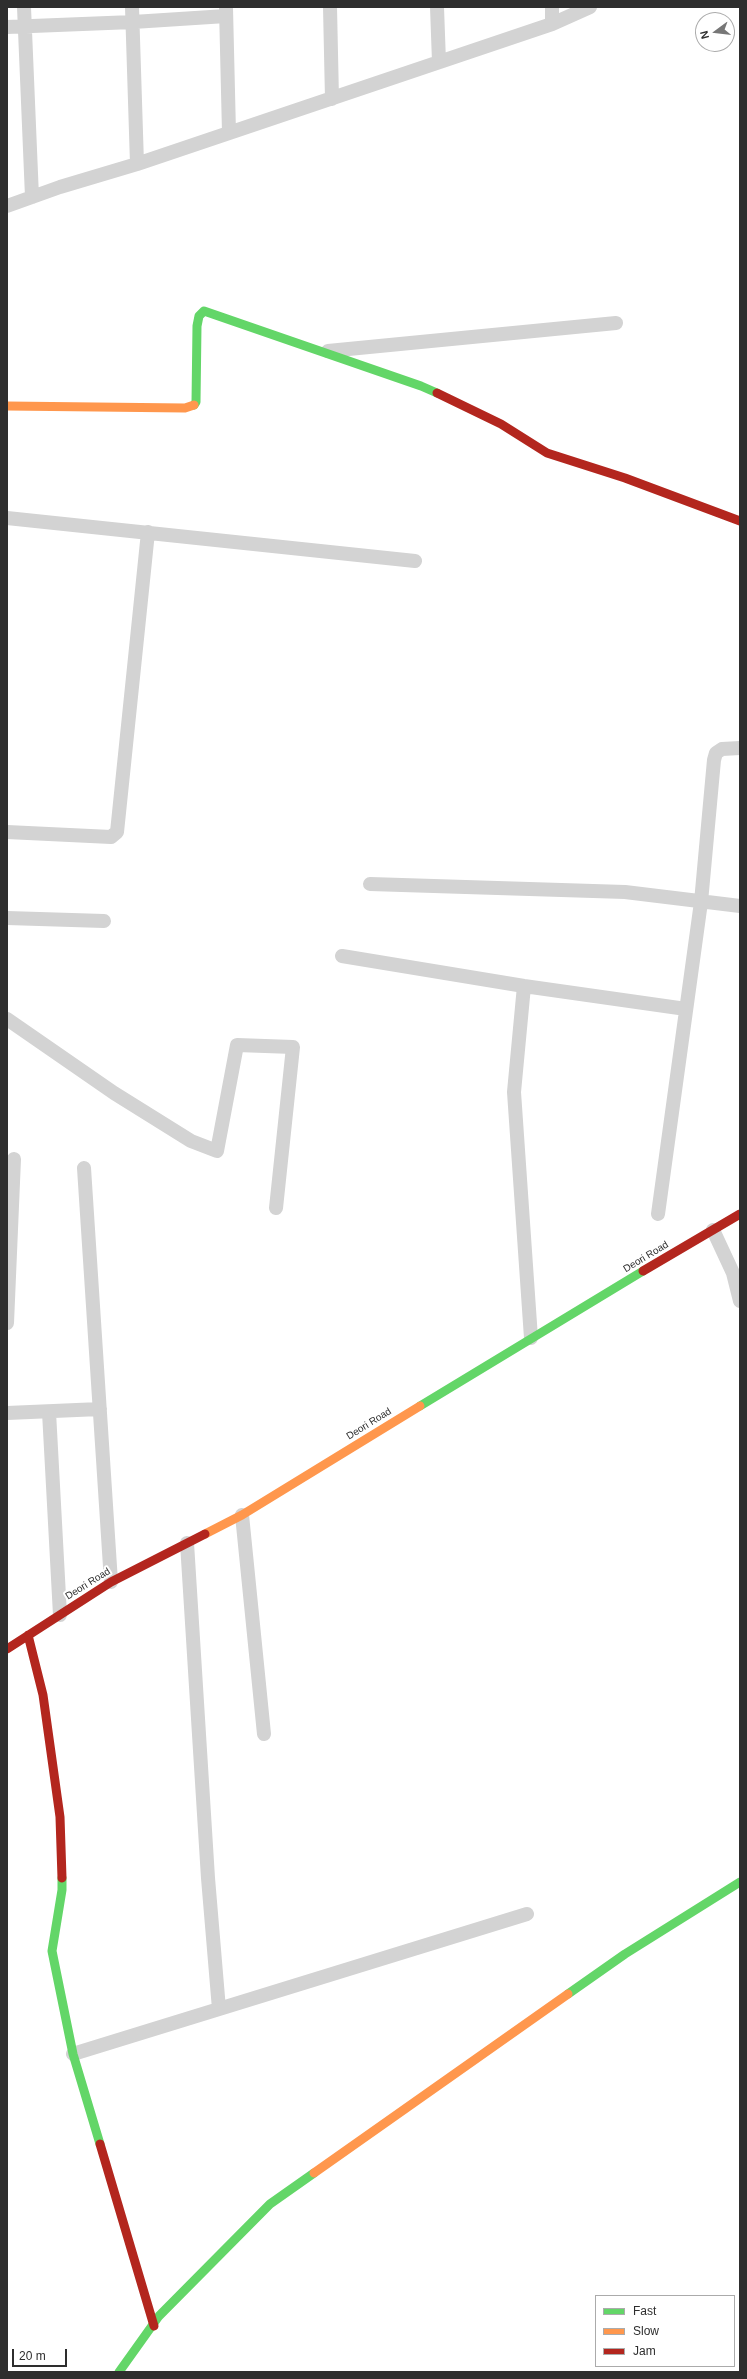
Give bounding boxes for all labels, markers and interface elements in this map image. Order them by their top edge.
north arrow [695,12,735,52]
text: N [698,29,711,40]
street label: Deori Road [621,1239,671,1275]
street label: Deori Road [344,1406,394,1442]
street label: Deori Road [63,1566,113,1602]
legend [595,2295,735,2367]
text: Fast [633,2304,656,2318]
text: Slow [633,2324,659,2338]
scale bar [14,2341,69,2367]
text: Jam [633,2344,656,2358]
text: 20 m [19,2349,46,2363]

